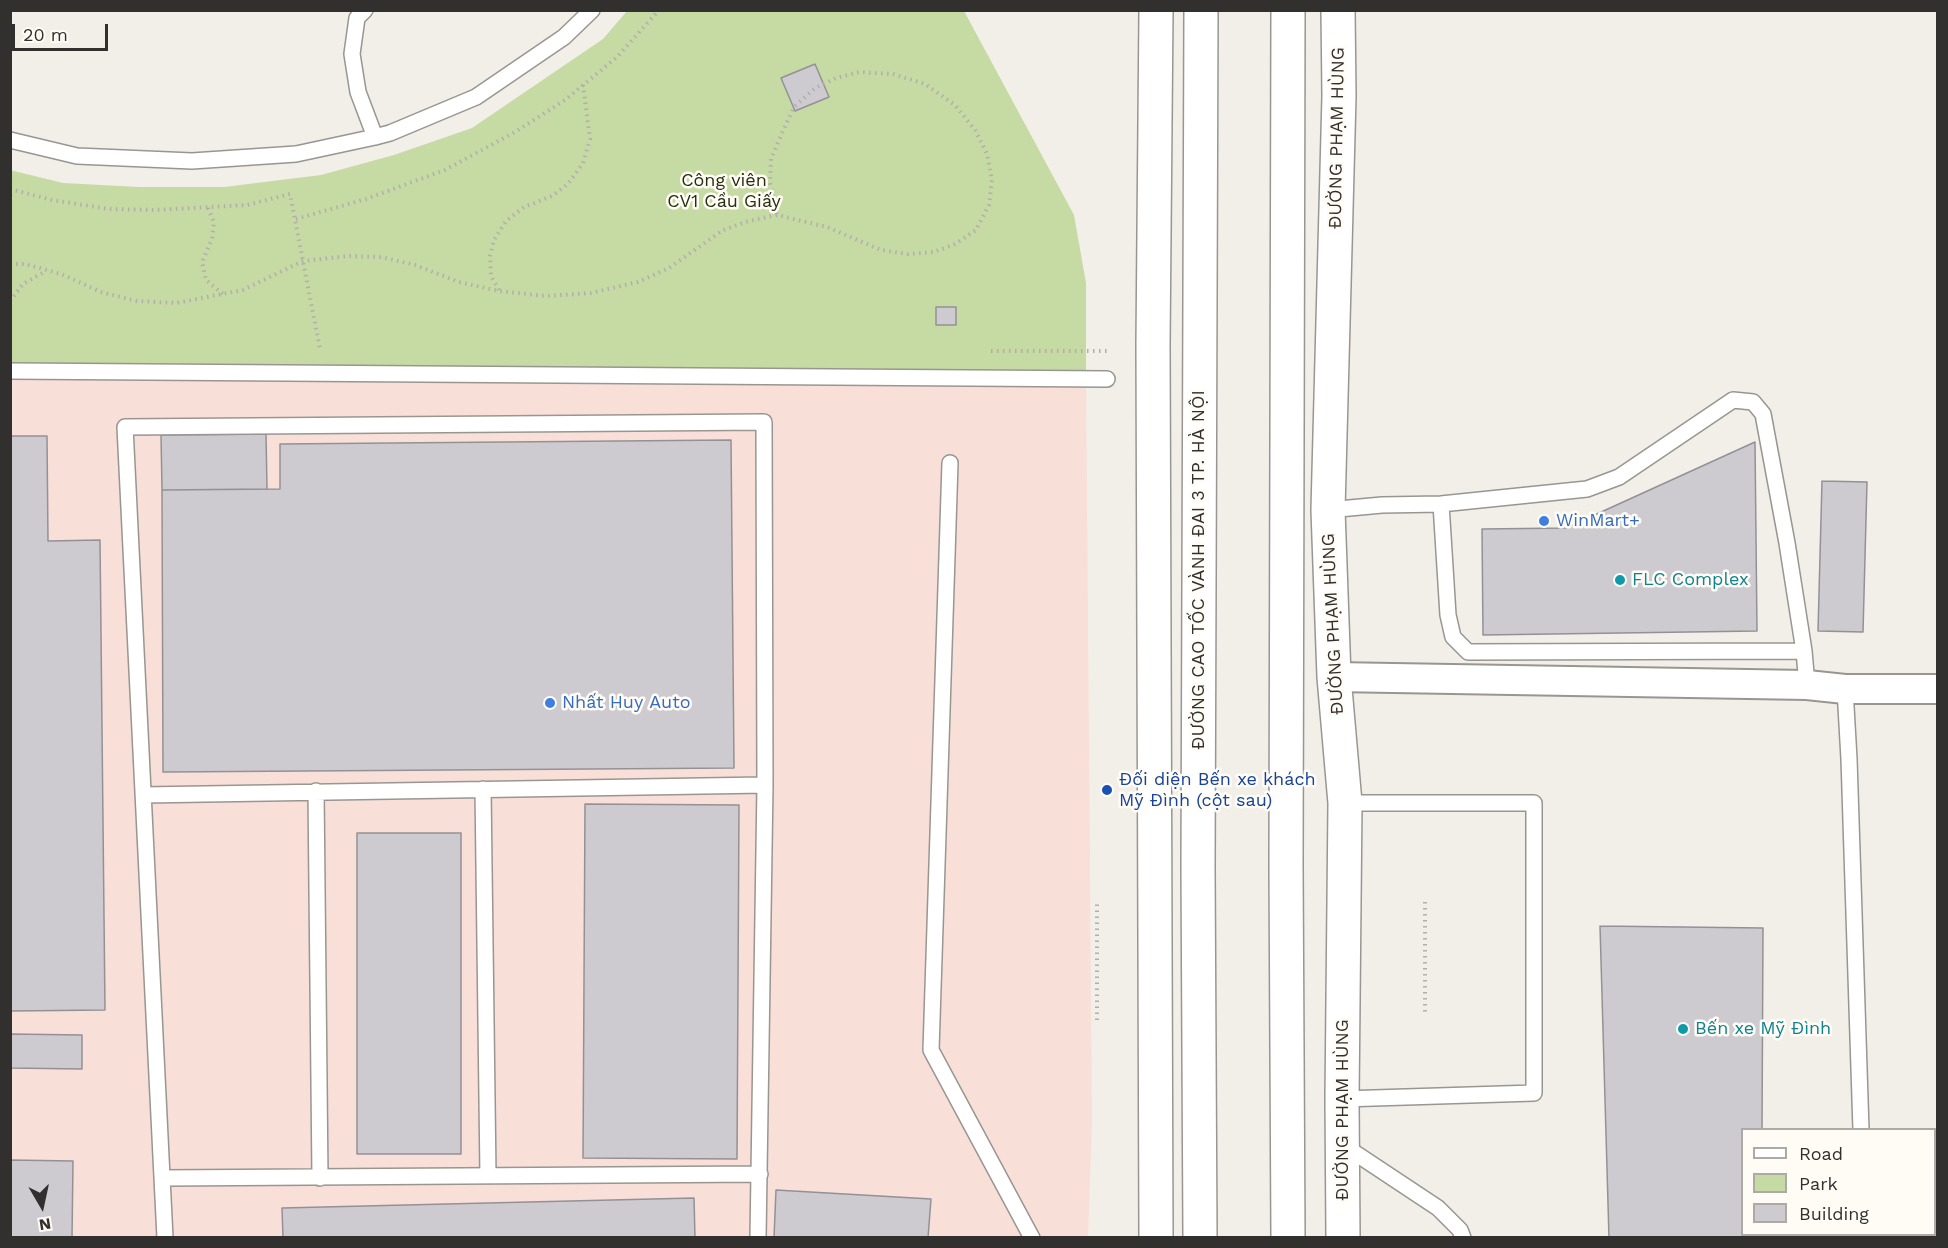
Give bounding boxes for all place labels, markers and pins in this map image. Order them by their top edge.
place label: WinMart+ [1556,510,1640,532]
marker: WinMart+ [1537,514,1551,528]
place label: FLC Complex [1632,569,1749,591]
marker: FLC Complex [1613,573,1627,587]
place label: Nhất Huy Auto [562,692,691,714]
marker: Nhất Huy Auto [543,696,557,710]
place label: Đối diện Bến xe khách Mỹ Đình (cột sau) [1119,769,1316,812]
marker: Đối diện Bến xe khách Mỹ Đình (cột sau) [1100,783,1114,797]
place label: Bến xe Mỹ Đình [1695,1018,1831,1040]
marker: Bến xe Mỹ Đình [1676,1022,1690,1036]

